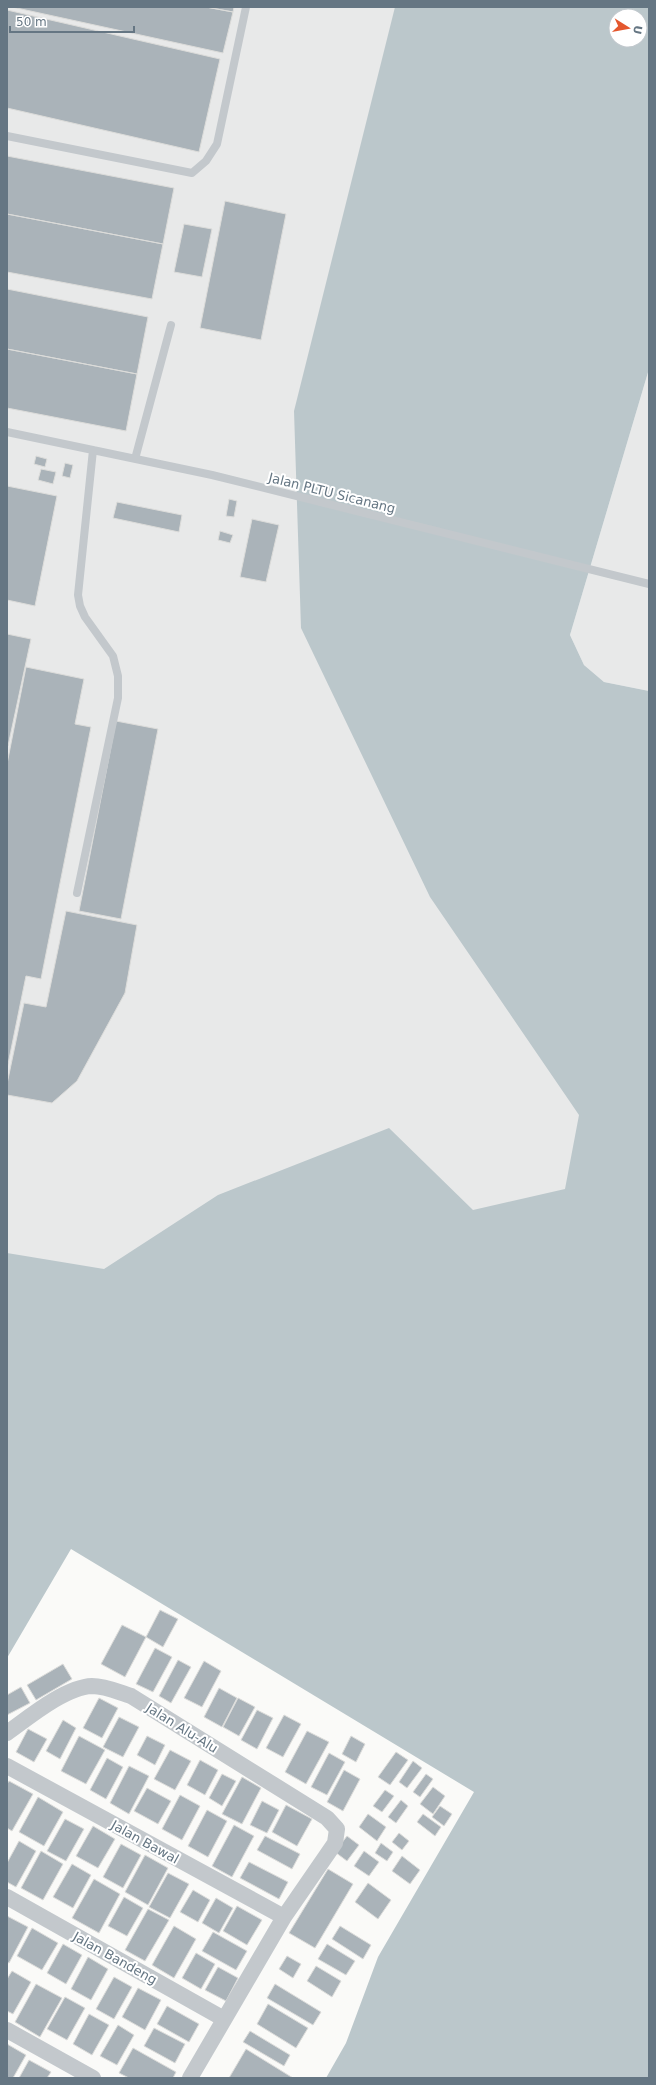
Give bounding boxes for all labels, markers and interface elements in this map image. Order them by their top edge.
scale bar [10,8,134,34]
north arrow [608,8,648,48]
text: 50 m [16,15,47,29]
text: U [630,24,645,35]
street label: Jalan PLTU Sicanang [266,470,397,516]
street label: Jalan Alu-Alu [143,1699,221,1756]
street label: Jalan Bawal [108,1817,181,1867]
street label: Jalan Bandeng [70,1928,160,1987]

